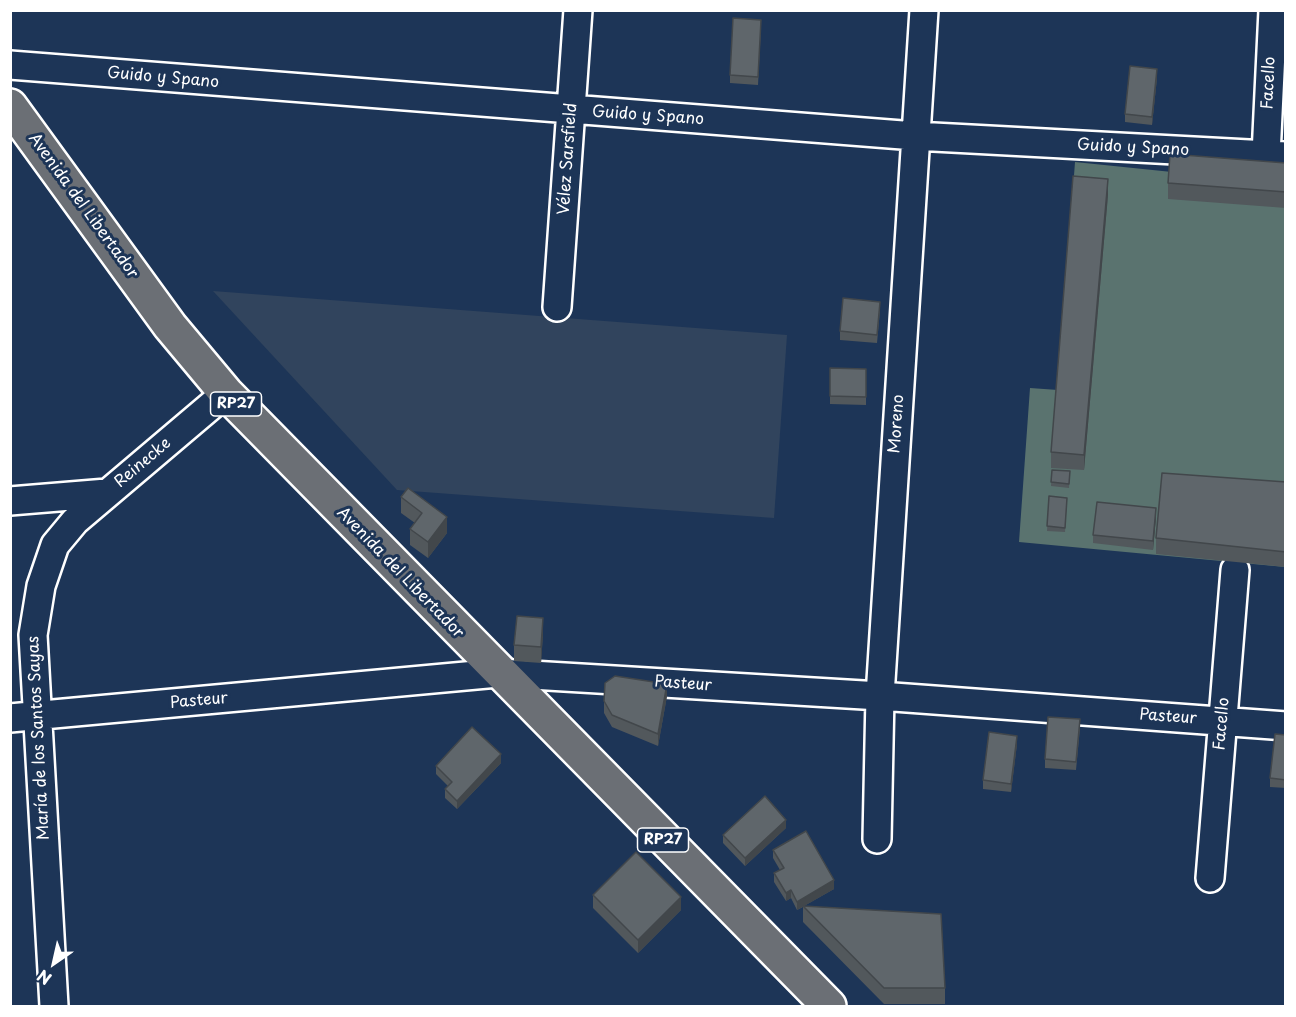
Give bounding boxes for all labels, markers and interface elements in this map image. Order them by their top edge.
street label: Facello [1258,56,1280,110]
street label: Guido y Spano [106,64,220,92]
street label: Vélez Sarsfield [555,102,581,216]
street label: Guido y Spano [591,103,705,129]
street label: Avenida del Libertador [24,130,142,282]
street label: Guido y Spano [1076,135,1190,161]
road number: RP27 [210,392,262,416]
street label: Moreno [885,394,909,454]
street label: Reinecke [111,434,175,492]
street label: Avenida del Libertador [333,504,467,642]
street label: María de los Santos Sayas [24,636,54,840]
street label: Pasteur [654,672,712,696]
street label: Pasteur [169,689,229,713]
street label: Facello [1210,697,1234,751]
street label: Pasteur [1139,705,1197,729]
road number: RP27 [638,828,688,852]
north arrow [24,933,84,993]
text: N [32,964,56,991]

